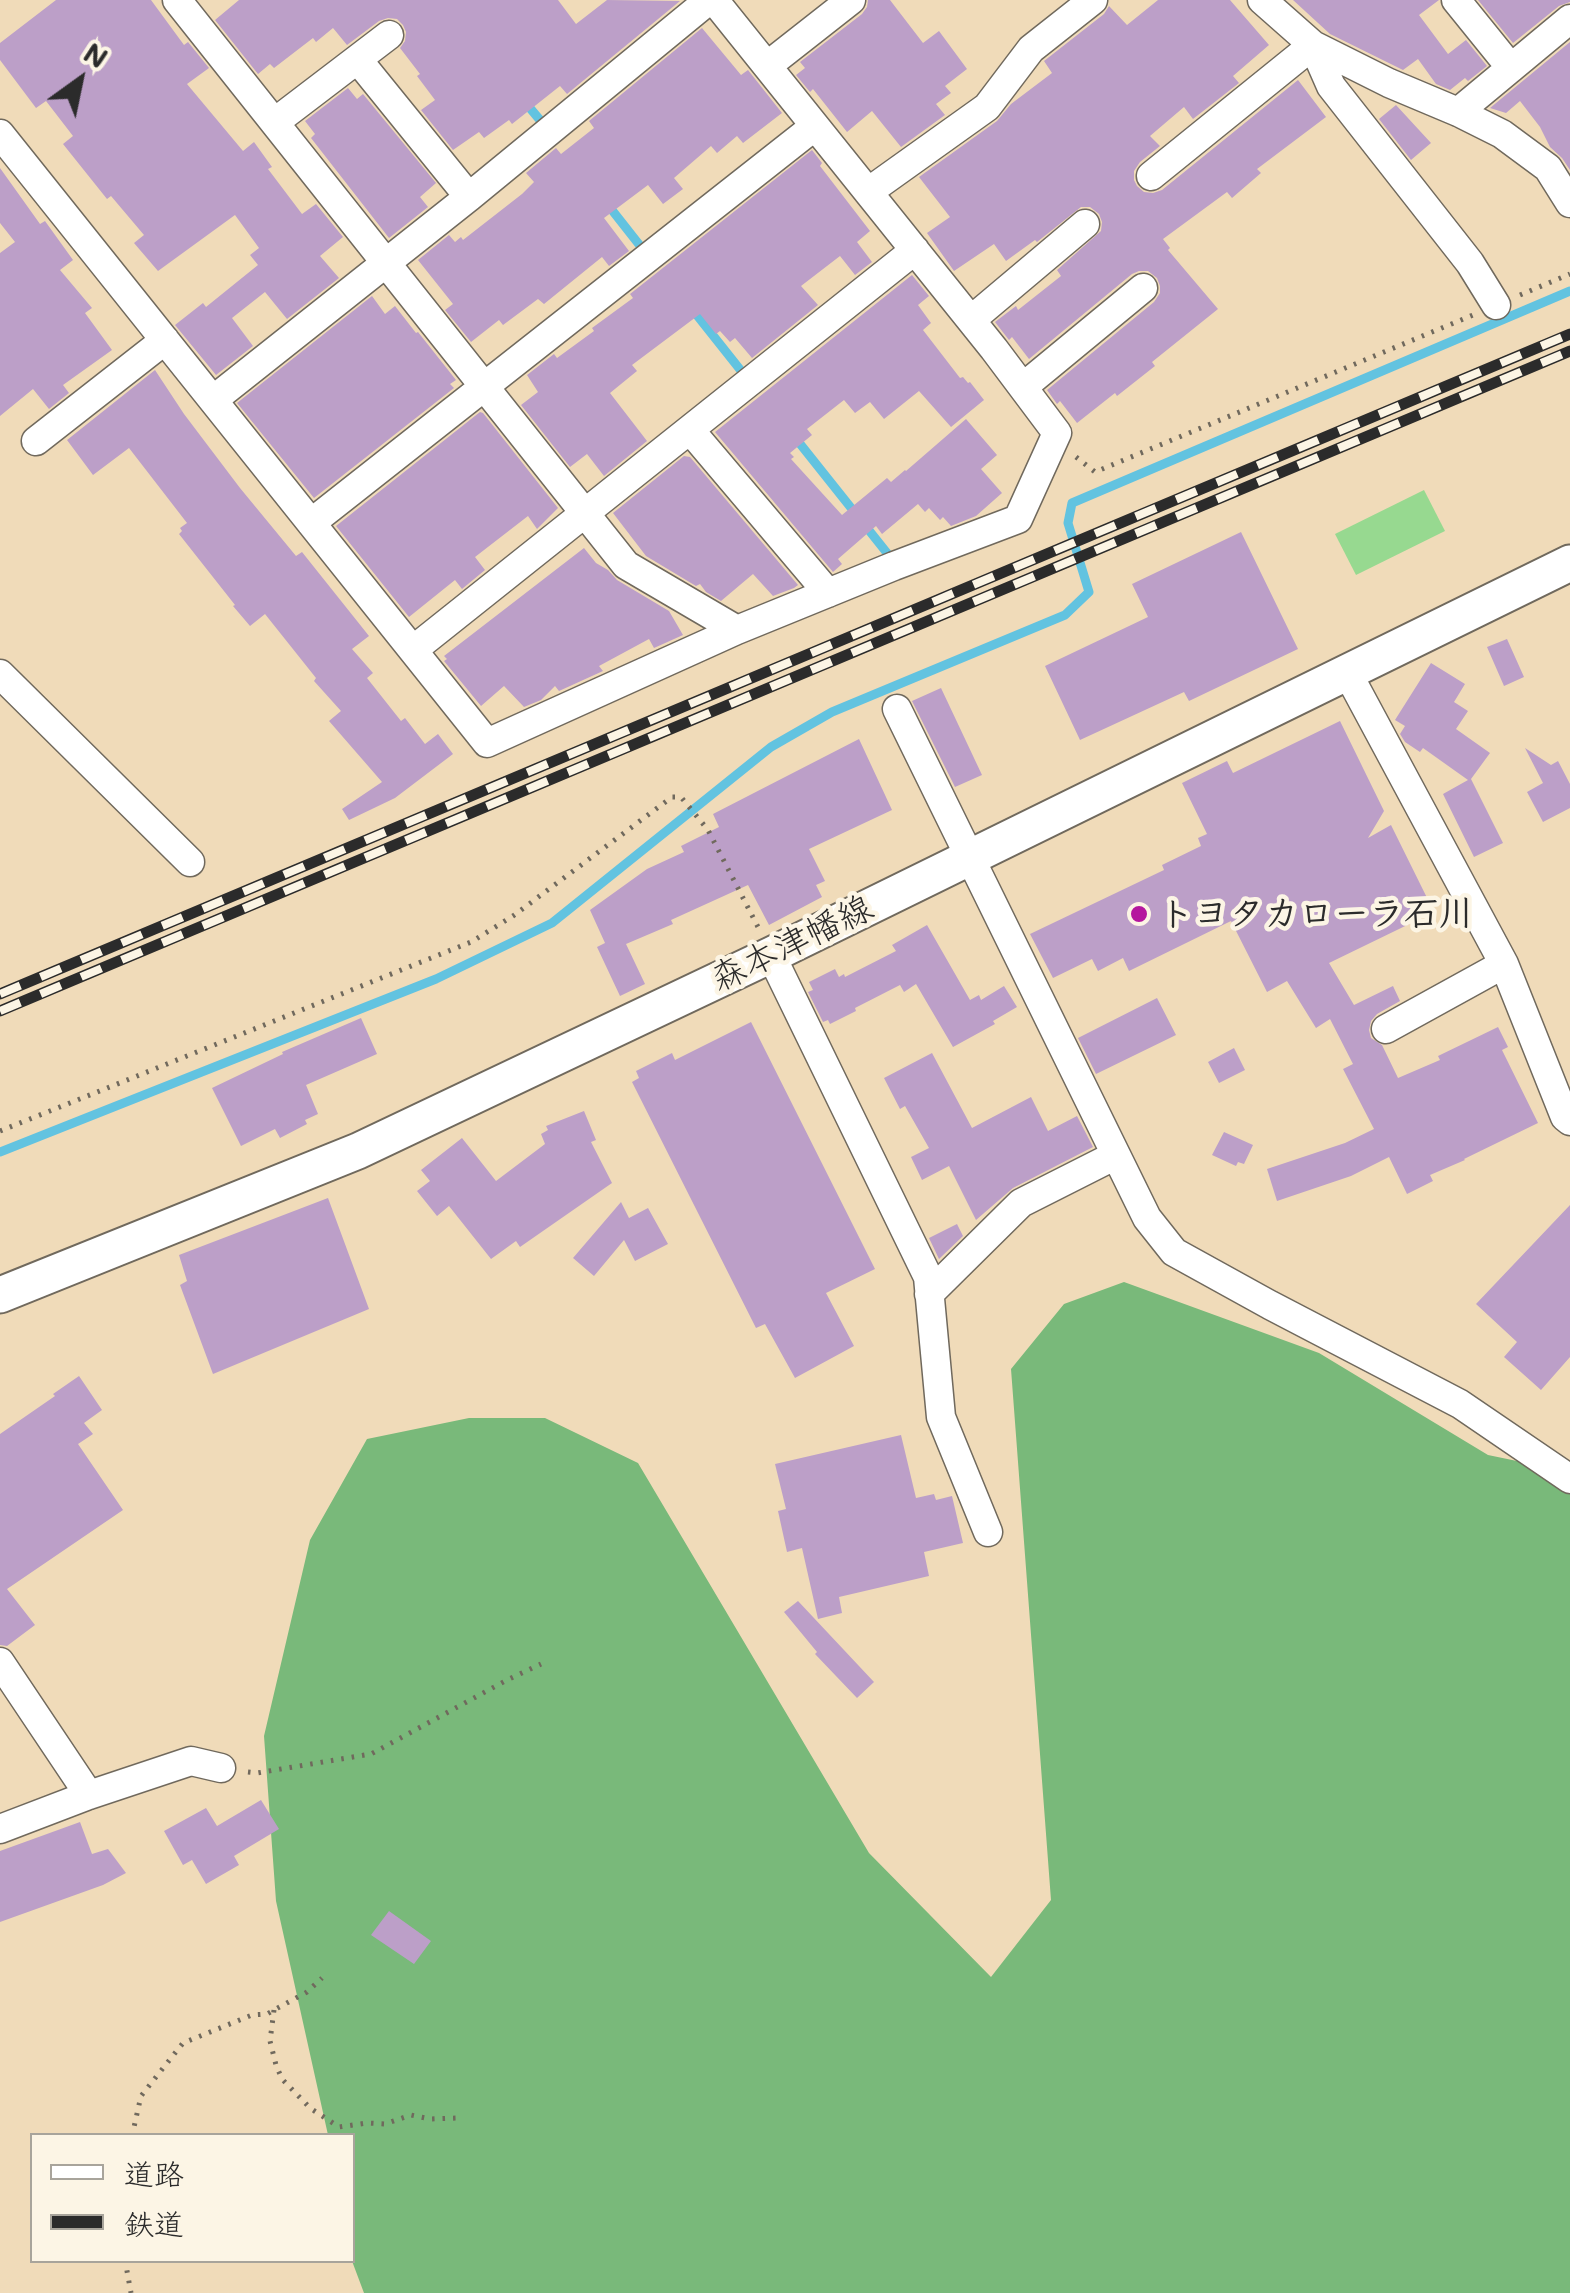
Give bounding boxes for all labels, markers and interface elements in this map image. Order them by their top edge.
north arrow [30,30,130,130]
text: N [78,34,115,76]
street label: 森本津幡線 [704,887,880,1001]
place label: トヨタカローラ石川 [1159,893,1474,935]
marker: トヨタカローラ石川 [1128,903,1150,925]
legend [30,2133,355,2263]
text: 道路 [124,2153,184,2193]
text: 鉄道 [124,2203,184,2243]

